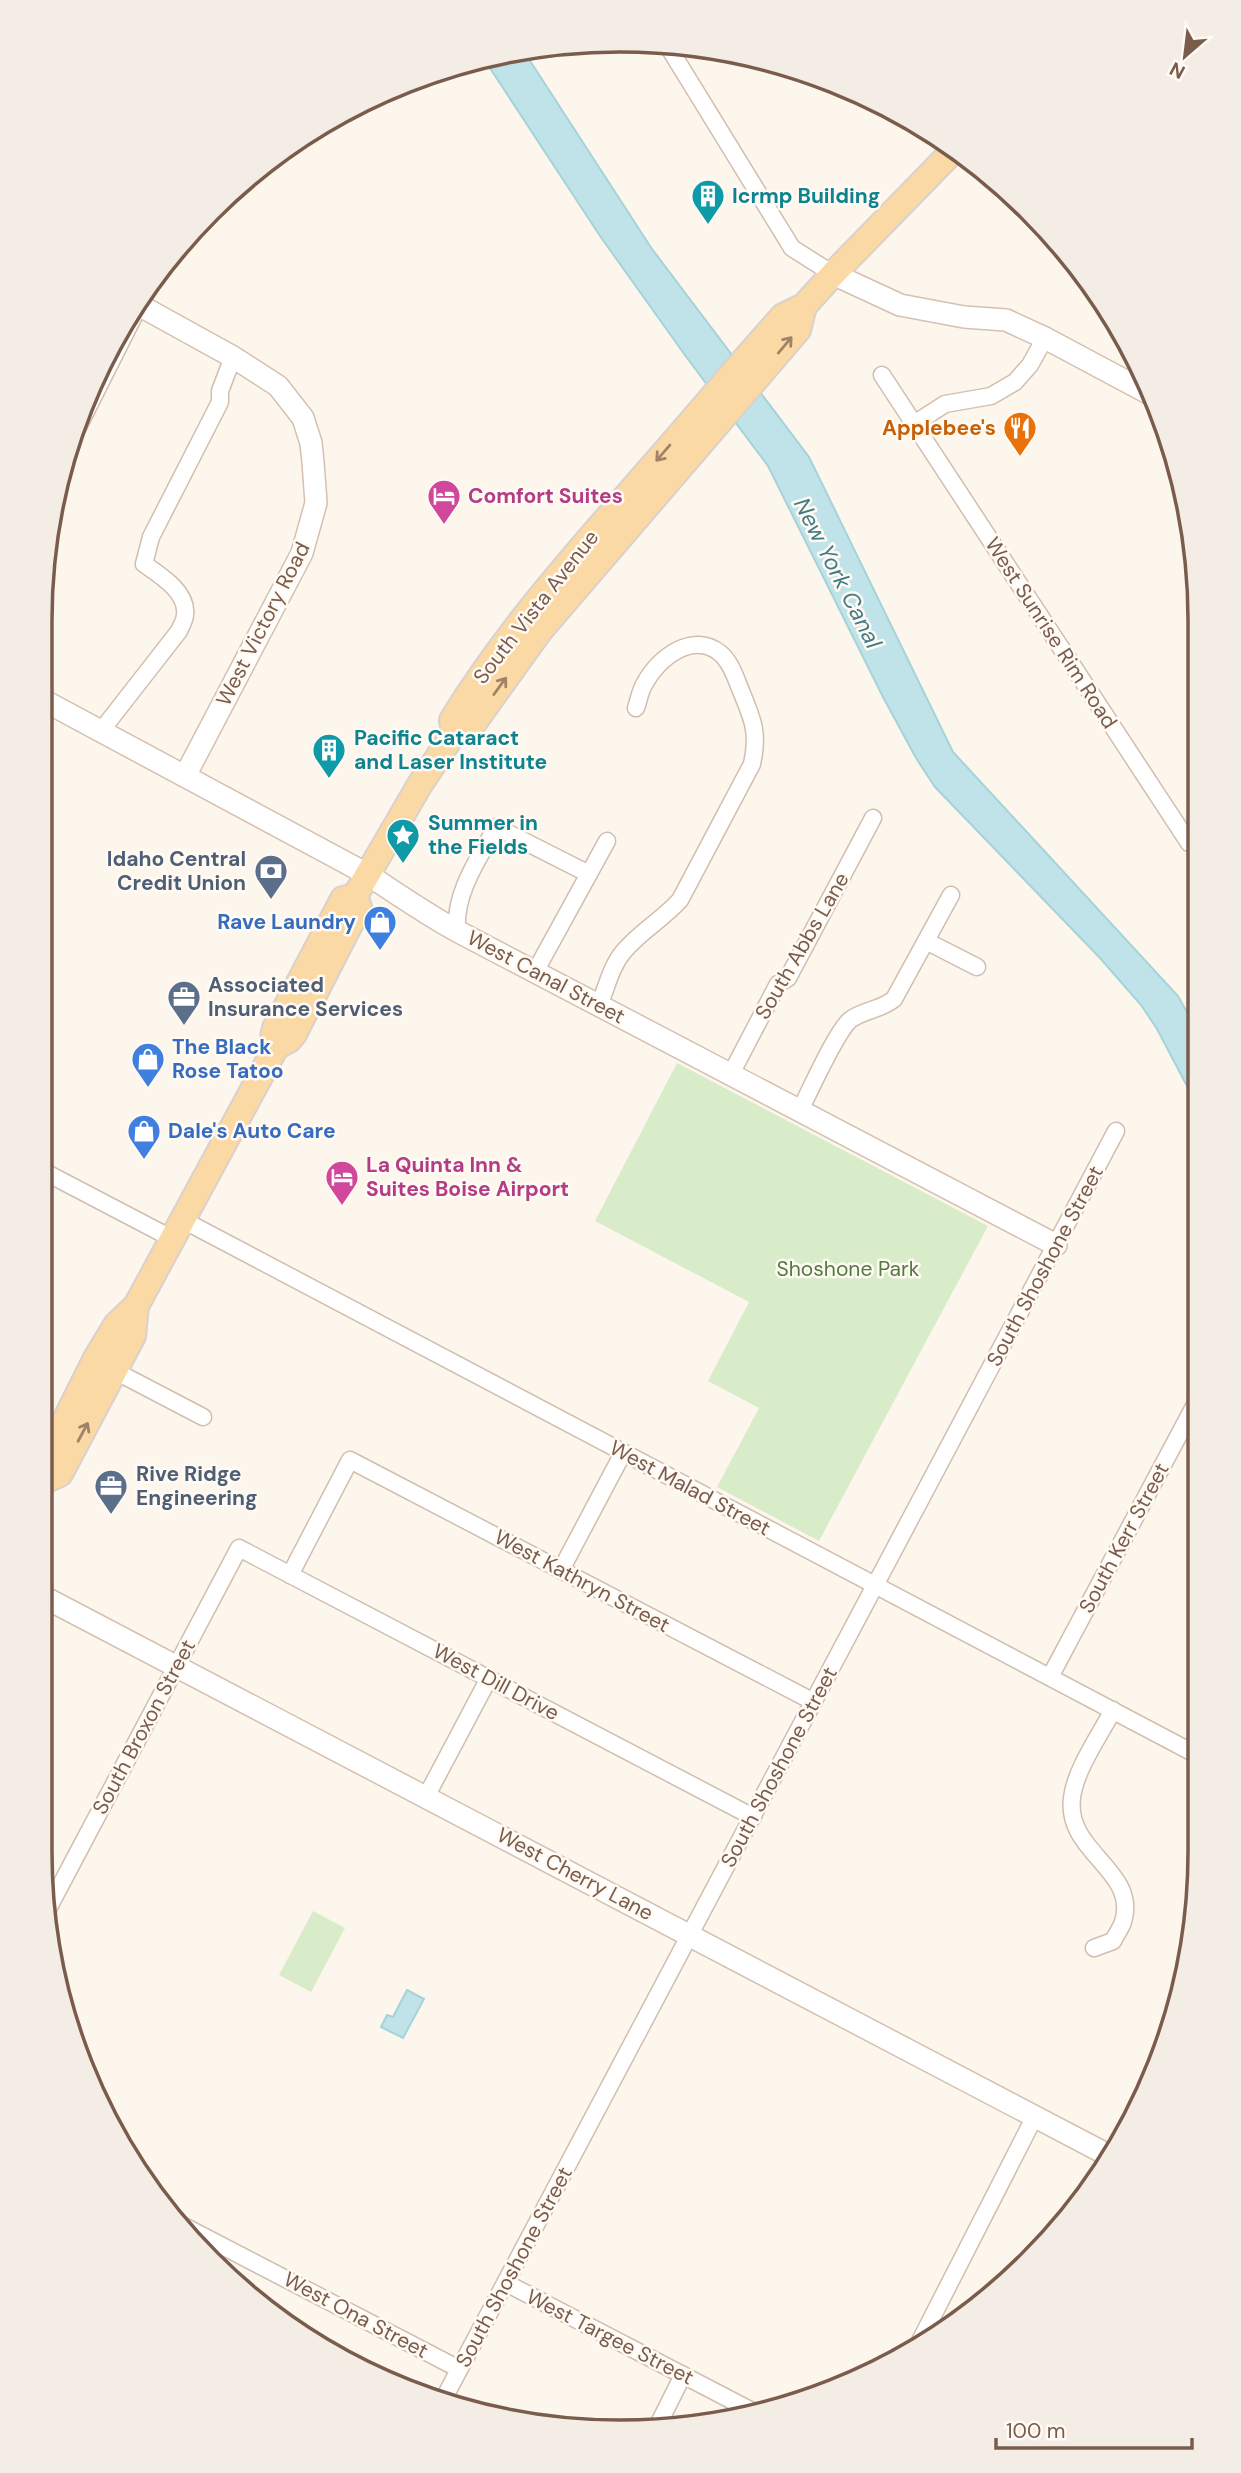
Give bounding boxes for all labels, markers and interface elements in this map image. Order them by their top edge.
north arrow [1150,21,1220,91]
text: N [1165,56,1189,85]
building icon: Icrmp Building [689,177,727,226]
place label: Icrmp Building [732,182,880,210]
one-way arrow [777,337,793,355]
restaurant icon: Applebee's [1001,409,1039,458]
place label: Applebee's [882,414,996,442]
one-way arrow [655,444,671,462]
hotel icon: Comfort Suites [425,477,463,526]
place label: Comfort Suites [468,482,623,510]
water label: New York Canal [787,493,889,654]
street label: South Vista Avenue [467,524,605,690]
street label: West Sunrise Rim Road [979,532,1123,734]
street label: West Victory Road [210,537,316,711]
one-way arrow [492,677,507,696]
place label: Pacific Cataract and Laser Institute [354,724,547,776]
building icon: Pacific Cataract and Laser Institute [310,731,348,780]
place label: Summer in the Fields [428,809,538,861]
place icon: Summer in the Fields [384,816,422,865]
place label: Idaho Central Credit Union [107,845,246,897]
bank icon: Idaho Central Credit Union [252,852,290,901]
street label: South Abbs Lane [749,867,856,1025]
shop icon: Rave Laundry [361,903,399,952]
place label: Rave Laundry [217,908,356,936]
street label: West Canal Street [462,924,630,1030]
place label: Associated Insurance Services [208,971,403,1023]
office icon: Associated Insurance Services [165,978,203,1027]
place label: The Black Rose Tatoo [172,1033,284,1085]
shop icon: The Black Rose Tatoo [129,1040,167,1089]
shop icon: Dale's Auto Care [125,1112,163,1161]
place label: Dale's Auto Care [168,1117,336,1145]
place label: La Quinta Inn & Suites Boise Airport [366,1151,569,1203]
hotel icon: La Quinta Inn & Suites Boise Airport [323,1158,361,1207]
street label: South Shoshone Street [980,1161,1110,1371]
park label: Shoshone Park [777,1255,920,1283]
one-way arrow [76,1422,90,1442]
street label: West Malad Street [605,1434,775,1542]
street label: South Kerr Street [1073,1458,1175,1618]
place label: Rive Ridge Engineering [136,1460,258,1512]
office icon: Rive Ridge Engineering [92,1467,130,1516]
street label: West Kathryn Street [489,1523,675,1639]
street label: South Broxon Street [86,1635,202,1819]
street label: West Dill Drive [428,1637,564,1727]
street label: South Shoshone Street [714,1662,844,1872]
street label: West Cherry Lane [492,1821,658,1927]
street label: South Shoshone Street [449,2162,579,2372]
street label: West Ona Street [279,2265,433,2365]
street label: West Targee Street [521,2283,699,2391]
scale bar [996,2406,1192,2450]
text: 100 m [1006,2417,1066,2445]

